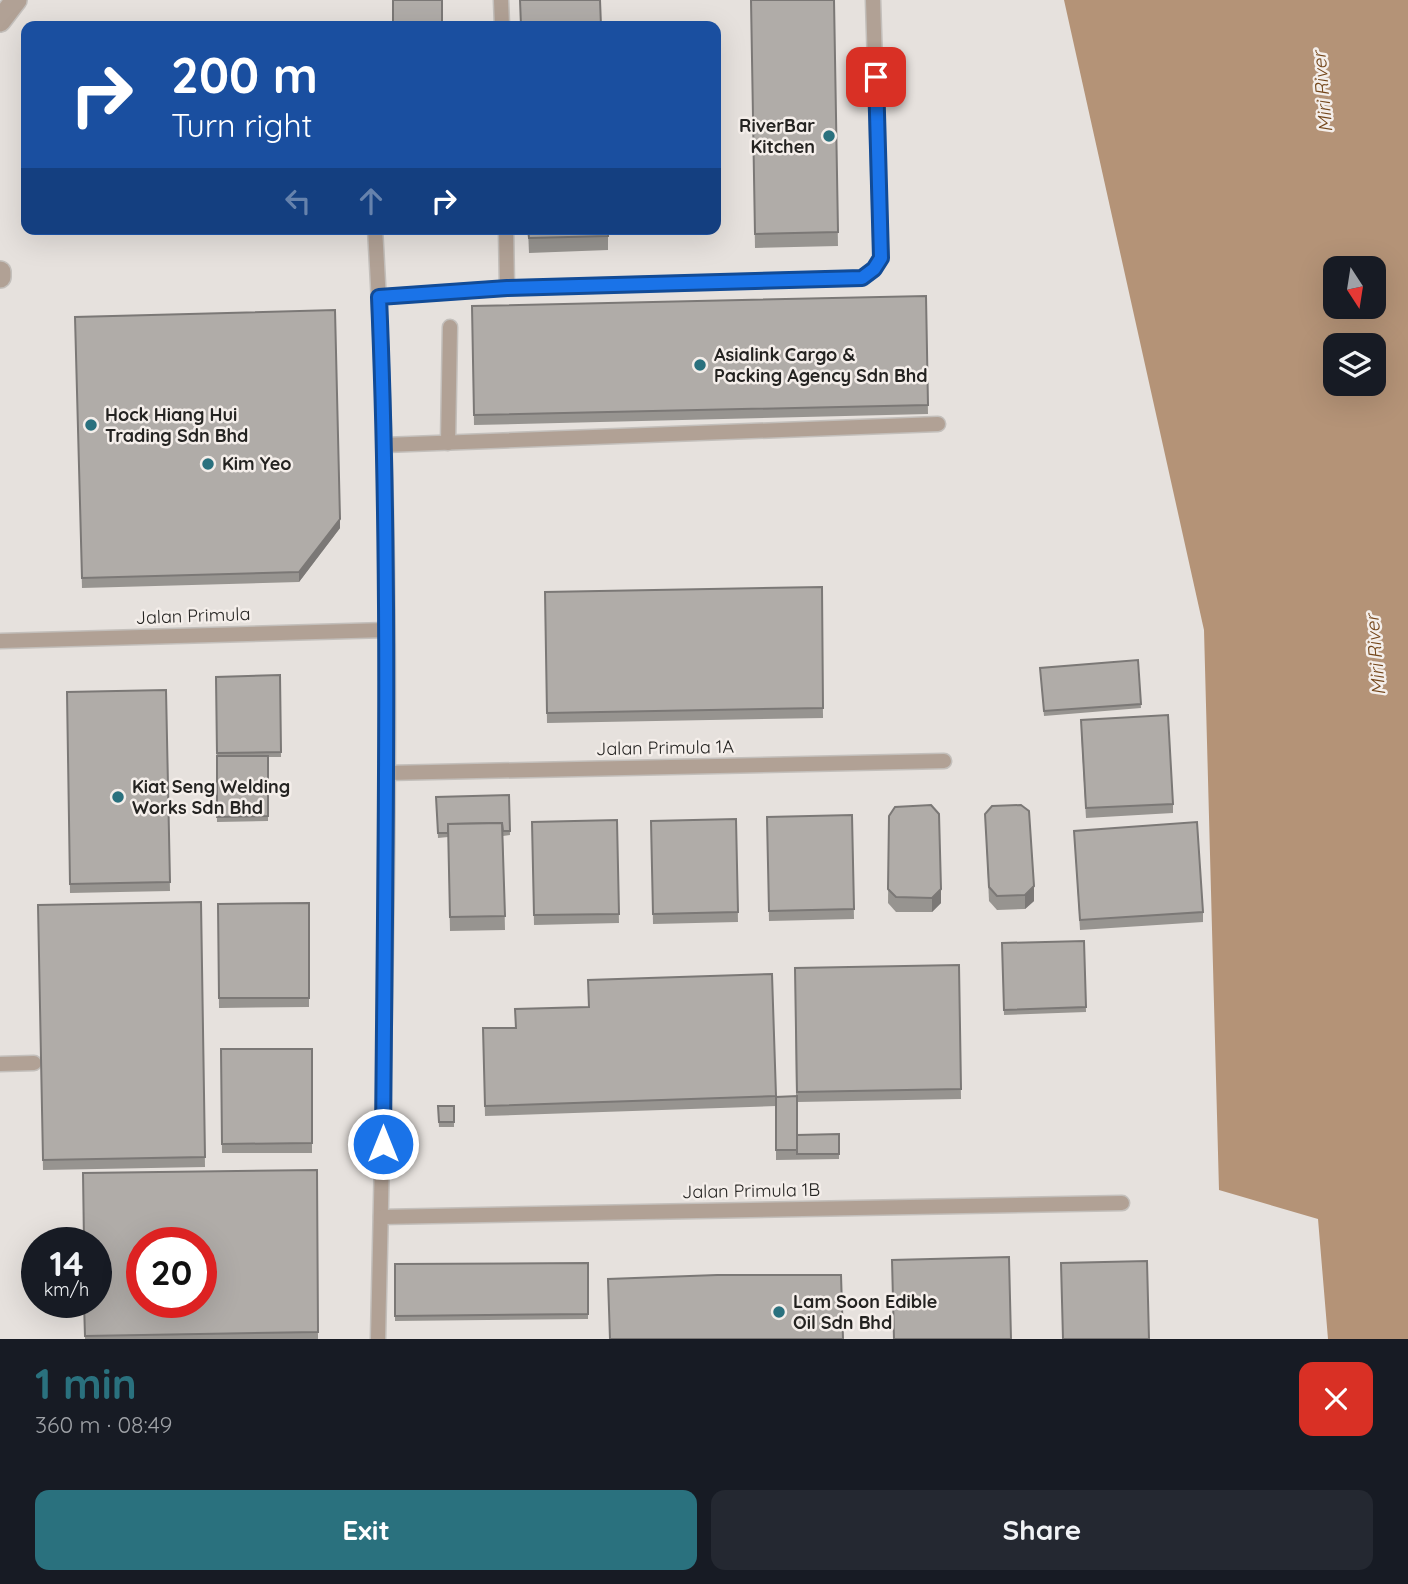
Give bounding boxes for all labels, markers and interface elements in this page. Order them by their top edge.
text: 200 m [171,44,318,105]
pin [846,47,906,107]
water label: Miri River [1306,48,1337,133]
icon: right [56,49,147,140]
icon: arrive [857,58,895,96]
text: Turn right [171,105,312,145]
place label: RiverBar Kitchen [739,114,815,158]
marker: RiverBar Kitchen [821,128,837,144]
icon: left [279,182,317,220]
icon: ahead [352,182,390,220]
icon: right [425,182,463,220]
north arrow [1323,256,1386,318]
map controls [1323,256,1386,396]
button: layers [1323,333,1386,396]
place label: Asialink Cargo & Packing Agency Sdn Bhd [714,343,928,387]
marker: Asialink Cargo & Packing Agency Sdn Bhd [692,357,708,373]
place label: Hock Hiang Hui Trading Sdn Bhd [105,403,248,447]
marker: Hock Hiang Hui Trading Sdn Bhd [83,417,99,433]
place label: Kim Yeo [222,452,292,475]
marker: Kim Yeo [200,456,216,472]
street label: Jalan Primula [135,602,251,629]
water label: Miri River [1359,611,1390,696]
street label: Jalan Primula 1A [596,735,735,760]
place label: Kiat Seng Welding Works Sdn Bhd [132,775,290,819]
marker: Kiat Seng Welding Works Sdn Bhd [110,789,126,805]
position arrow [346,1107,420,1181]
street label: Jalan Primula 1B [682,1178,820,1203]
speed limit sign: 20 [126,1227,217,1318]
text: 14 [49,1241,84,1285]
text: km/h [44,1278,89,1301]
place label: Lam Soon Edible Oil Sdn Bhd [793,1290,937,1334]
marker: Lam Soon Edible Oil Sdn Bhd [771,1304,787,1320]
text: 1 min [35,1357,137,1410]
button: close [1299,1362,1373,1436]
text: 360 m · 08:49 [35,1410,172,1439]
button: Exit [35,1490,697,1570]
button: Share [711,1490,1373,1570]

